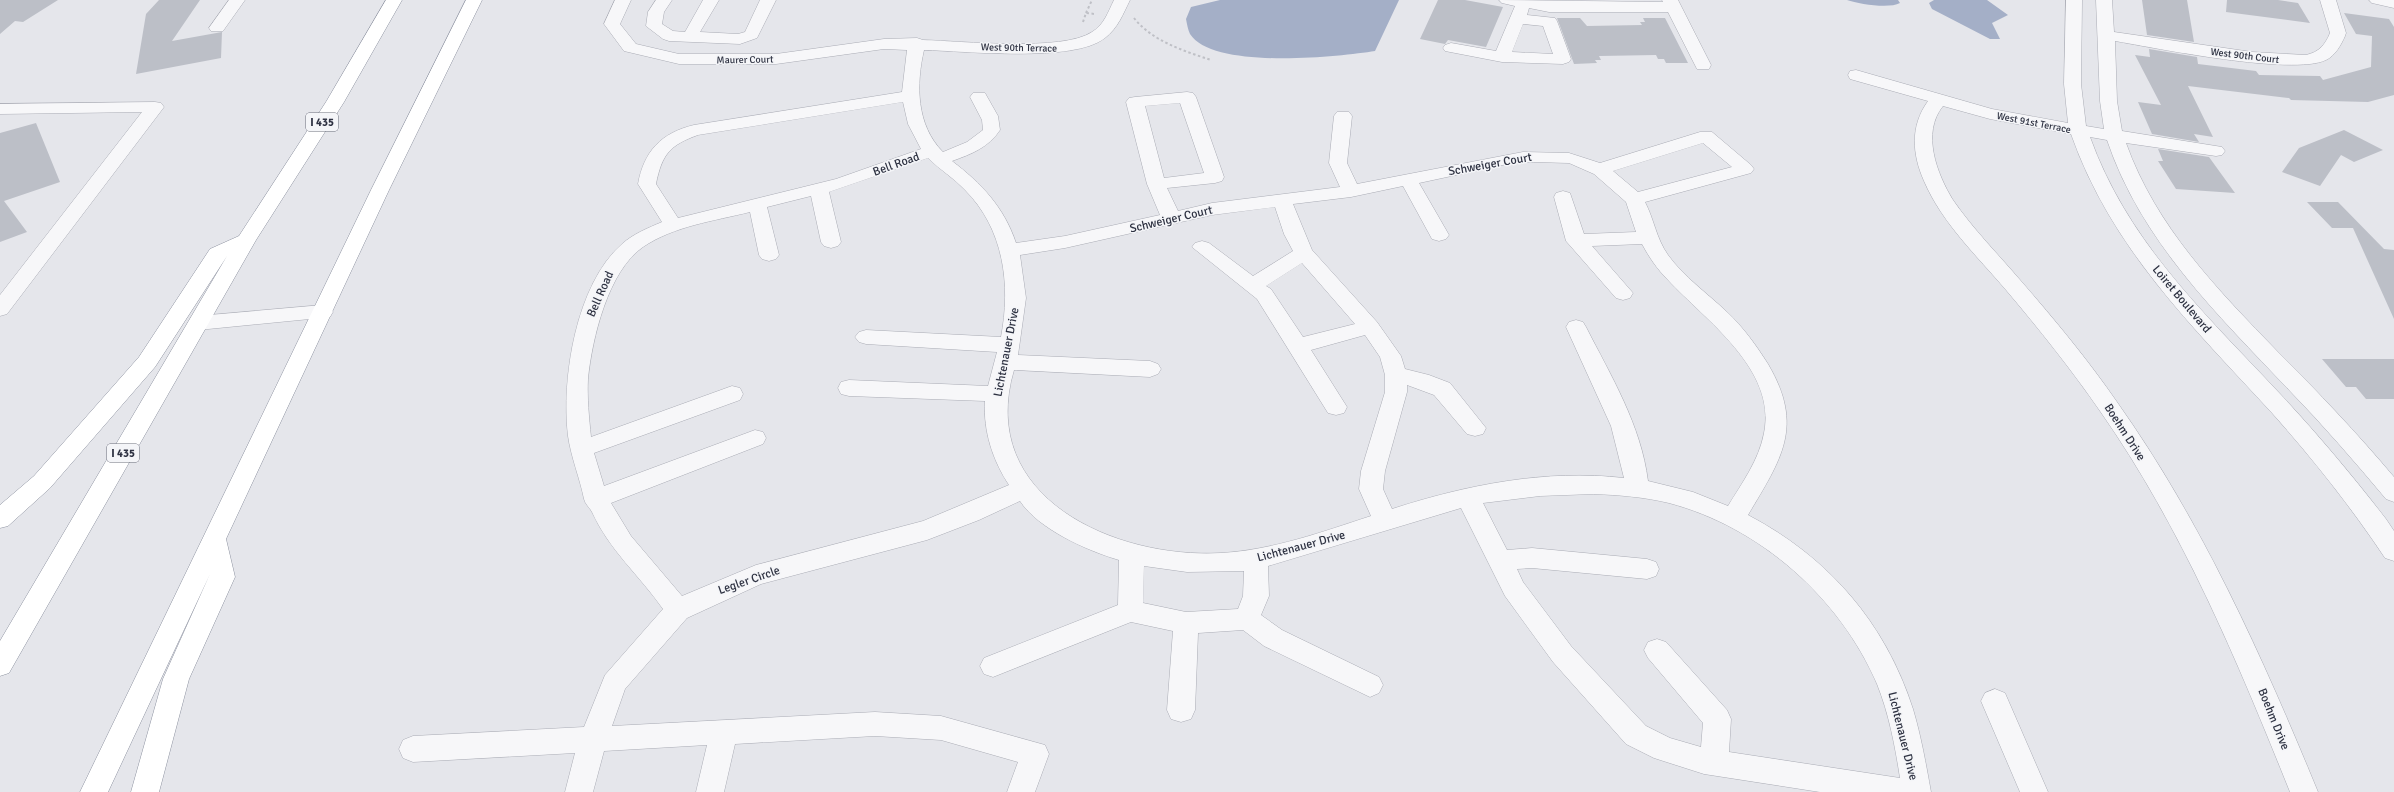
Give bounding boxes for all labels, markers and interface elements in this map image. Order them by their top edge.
street label: West 90th Terrace [981,41,1057,55]
street label: West 90th Court [2210,46,2280,66]
street label: Maurer Court [716,53,774,66]
street label: West 91st Terrace [1996,110,2072,136]
road number: I 435 [306,113,338,131]
street label: Bell Road [871,149,922,180]
street label: Schweiger Court [1447,150,1533,179]
street label: Schweiger Court [1128,203,1214,236]
street label: Loiret Boulevard [2149,262,2214,336]
street label: Bell Road [584,269,617,319]
street label: Lichtenauer Drive [990,306,1023,398]
street label: Boehm Drive [2101,401,2149,464]
road number: I 435 [107,444,139,462]
street label: Lichtenauer Drive [1255,528,1347,565]
street label: Legler Circle [716,563,782,598]
street label: Boehm Drive [2254,686,2293,752]
street label: Lichtenauer Drive [1884,690,1921,782]

